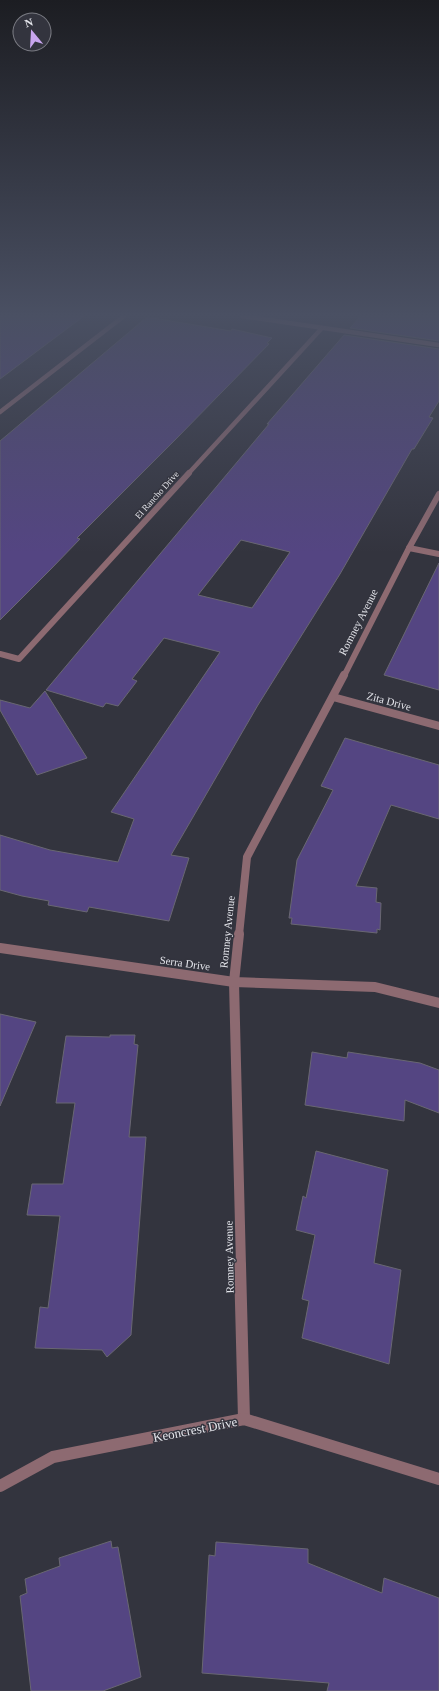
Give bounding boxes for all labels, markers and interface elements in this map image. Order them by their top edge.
north arrow [12,12,52,52]
text: N [23,16,35,29]
street label: El Rancho Drive [133,469,181,521]
street label: Romney Avenue [336,587,380,657]
street label: Zita Drive [365,689,413,713]
street label: Romney Avenue [217,895,237,969]
street label: Serra Drive [159,954,211,973]
street label: Romney Avenue [222,1220,236,1294]
street label: Keoncrest Drive [152,1414,239,1445]

